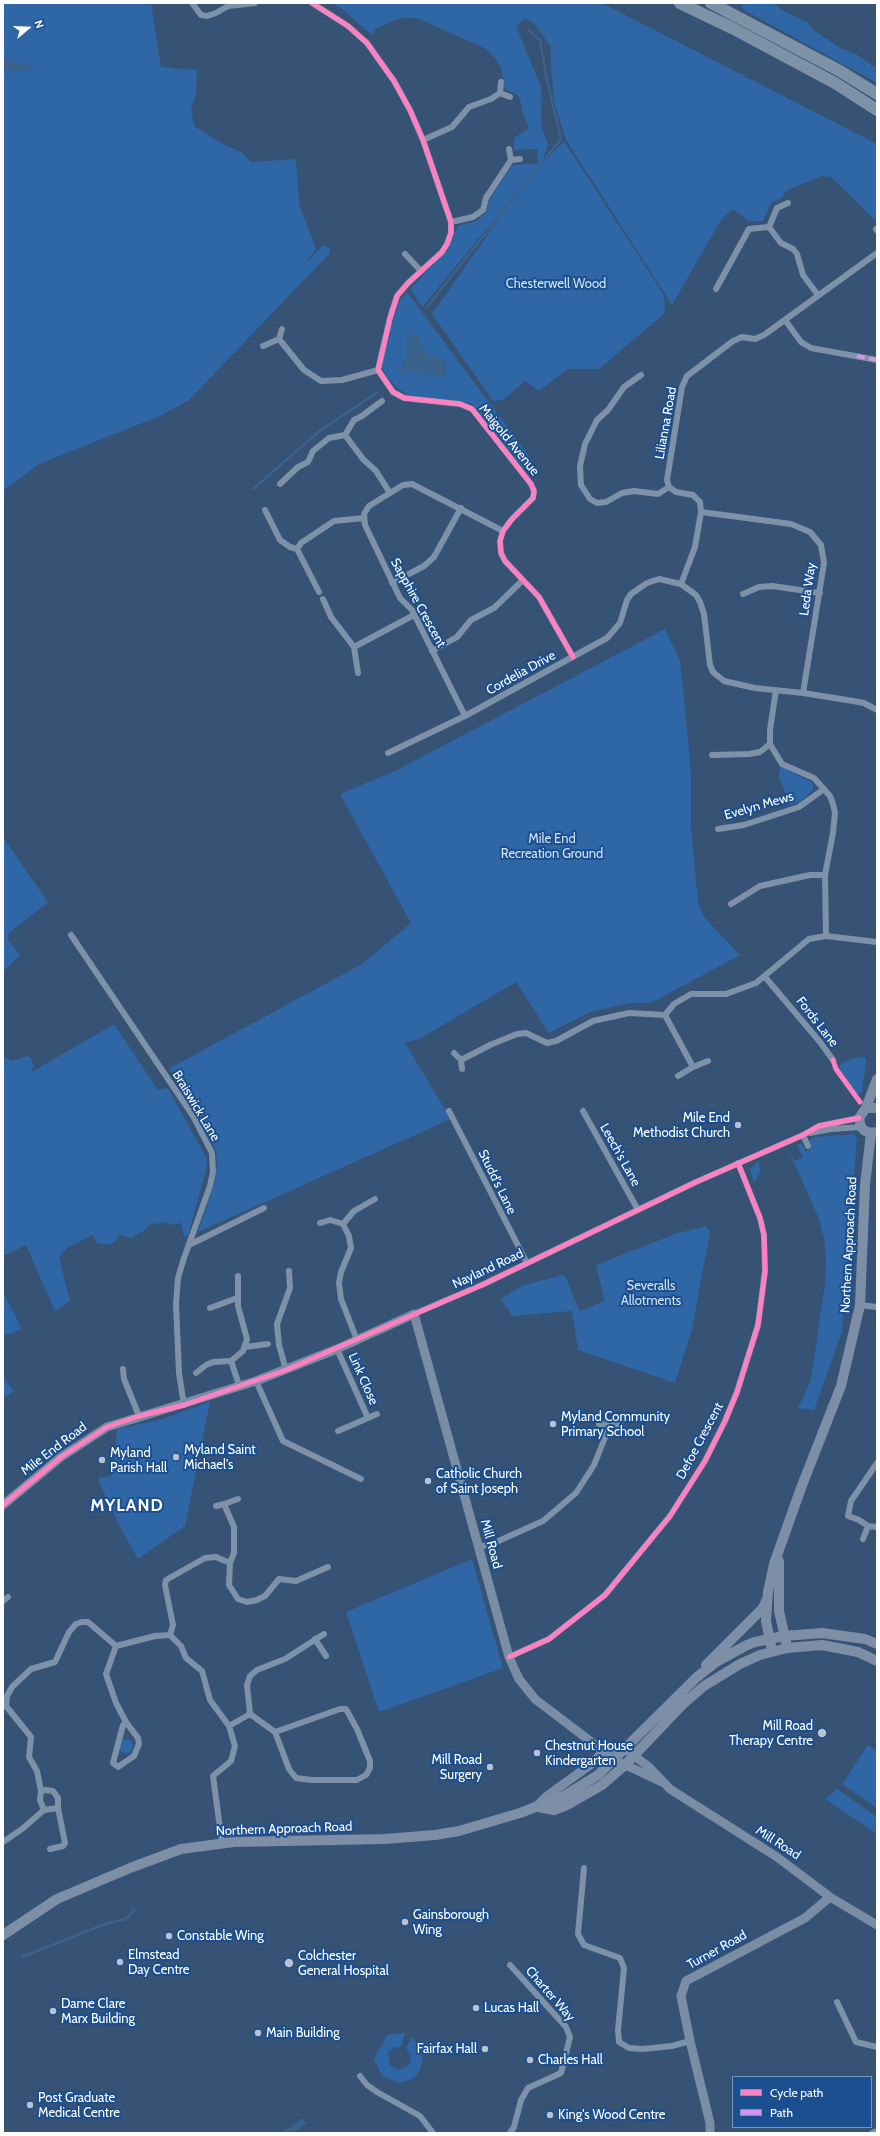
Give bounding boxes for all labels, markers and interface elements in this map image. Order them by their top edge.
north arrow [8,8,48,48]
text: N [31,18,47,30]
park label: Chesterwell Wood [506,276,606,292]
street label: Lilianna Road [652,386,680,460]
street label: Maigold Avenue [475,401,543,479]
street label: Sapphire Crescent [387,556,449,650]
street label: Leda Way [797,561,819,617]
street label: Cordelia Drive [484,648,558,698]
street label: Evelyn Mews [722,789,796,823]
park label: Mile End Recreation Ground [501,831,603,862]
street label: Fords Lane [793,994,841,1050]
street label: Braiswick Lane [169,1068,223,1144]
place label: Mile End Methodist Church [633,1110,730,1141]
marker: Mile End Methodist Church [733,1120,743,1130]
street label: Leech's Lane [596,1121,644,1189]
street label: Studd's Lane [475,1147,519,1217]
street label: Northern Approach Road [838,1176,860,1314]
street label: Nayland Road [450,1246,526,1292]
park label: Severalls Allotments [621,1278,681,1309]
street label: Link Close [345,1350,381,1408]
street label: Defoe Crescent [673,1400,727,1482]
place label: Myland Community Primary School [561,1409,670,1440]
street label: Mile End Road [18,1419,90,1479]
marker: Myland Community Primary School [548,1419,558,1429]
place label: Myland Saint Michael's [184,1442,256,1473]
place label: Myland Parish Hall [110,1445,167,1476]
marker: Myland Saint Michael's [171,1452,181,1462]
marker: Myland Parish Hall [97,1455,107,1465]
place label: Catholic Church of Saint Joseph [436,1466,522,1497]
marker: Catholic Church of Saint Joseph [423,1476,433,1486]
district label: MYLAND [90,1496,164,1516]
street label: Mill Road [477,1518,505,1570]
place label: Mill Road Therapy Centre [729,1718,813,1749]
marker: Mill Road Therapy Centre [816,1727,828,1739]
place label: Chestnut House Kindergarten [545,1738,633,1769]
marker: Chestnut House Kindergarten [532,1748,542,1758]
place label: Mill Road Surgery [432,1752,482,1783]
marker: Mill Road Surgery [485,1762,495,1772]
street label: Northern Approach Road [216,1819,352,1839]
street label: Mill Road [753,1823,803,1863]
place label: Gainsborough Wing [413,1907,489,1938]
marker: Gainsborough Wing [400,1917,410,1927]
street label: Turner Road [684,1927,750,1973]
place label: Constable Wing [177,1928,264,1944]
marker: Constable Wing [164,1931,174,1941]
place label: Elmstead Day Centre [128,1947,189,1978]
place label: Colchester General Hospital [298,1948,389,1979]
marker: Elmstead Day Centre [115,1957,125,1967]
marker: Colchester General Hospital [283,1957,295,1969]
street label: Charter Way [522,1963,578,2025]
place label: Dame Clare Marx Building [61,1996,135,2027]
place label: Lucas Hall [484,2000,539,2016]
marker: Lucas Hall [471,2003,481,2013]
marker: Dame Clare Marx Building [48,2006,58,2016]
place label: Main Building [266,2025,340,2041]
marker: Main Building [253,2028,263,2038]
place label: Fairfax Hall [417,2041,477,2057]
marker: Fairfax Hall [480,2044,490,2054]
place label: Charles Hall [538,2052,603,2068]
marker: Charles Hall [525,2055,535,2065]
legend [732,2076,872,2128]
text: Cycle path [770,2085,823,2100]
place label: Post Graduate Medical Centre [38,2090,120,2121]
marker: Post Graduate Medical Centre [25,2100,35,2110]
text: Path [770,2105,793,2120]
place label: King's Wood Centre [558,2107,665,2123]
marker: King's Wood Centre [545,2110,555,2120]

